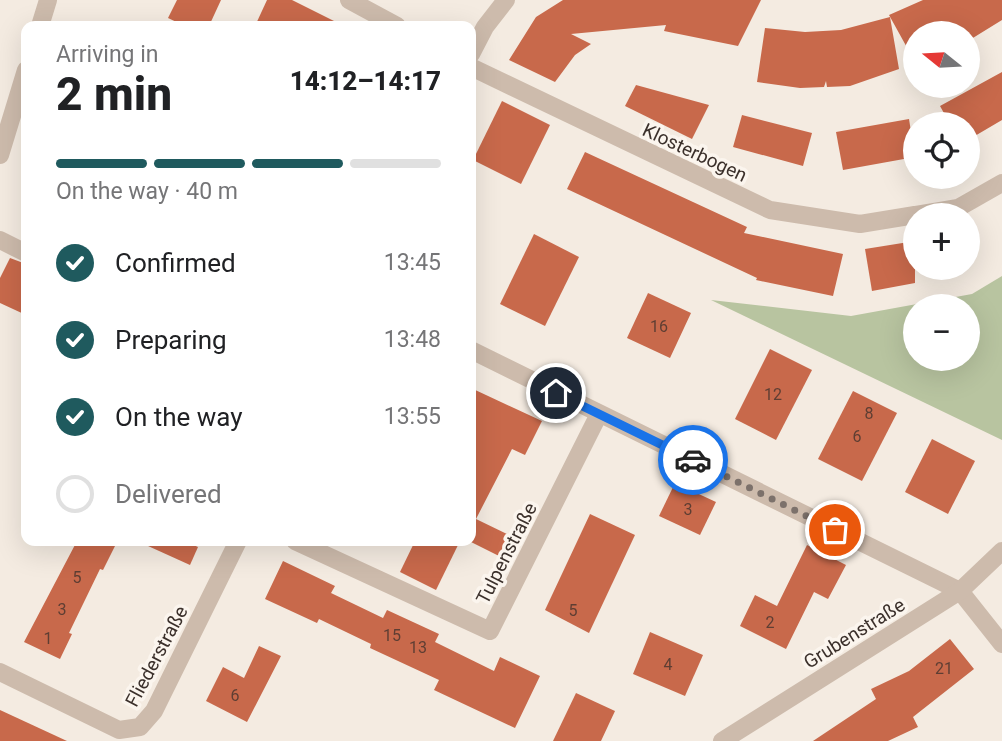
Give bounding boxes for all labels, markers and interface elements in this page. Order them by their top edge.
north arrow [903,21,980,98]
map controls [903,21,980,371]
text: Arriving in [56,41,159,68]
text: 14:12–14:17 [290,66,441,96]
text: 2 min [56,67,172,121]
button: locate [903,112,980,189]
street label: Klosterbogen [639,118,751,187]
text: On the way · 40 m [56,178,238,205]
button: + [903,203,980,280]
icon: check [56,244,94,282]
text: Confirmed [115,248,236,278]
text: 13:45 [384,249,441,276]
button: − [903,294,980,371]
house number: 16 [650,317,668,336]
icon: check [56,321,94,359]
text: Preparing [115,325,227,355]
text: 13:48 [384,326,441,353]
pin [526,363,586,423]
icon: home [537,374,575,412]
house number: 12 [764,385,782,404]
icon: check [56,398,94,436]
text: On the way [115,402,243,432]
text: 13:55 [384,403,441,430]
house number: 8 [865,404,874,423]
courier [658,425,728,495]
house number: 6 [853,427,862,446]
icon: car [674,441,712,479]
text: Delivered [115,479,222,509]
street label: Tulpenstraße [471,499,542,608]
house number: 3 [684,500,693,519]
pin [805,500,865,560]
icon: bag [816,511,854,549]
house number: 5 [73,568,82,587]
street label: Grubenstraße [799,593,909,674]
house number: 3 [58,600,67,619]
house number: 5 [569,601,578,620]
street label: Fliederstraße [120,602,193,711]
house number: 2 [766,613,775,632]
house number: 15 [383,626,401,645]
house number: 1 [44,629,53,648]
house number: 13 [409,638,427,657]
house number: 4 [664,655,673,674]
house number: 21 [935,659,953,678]
house number: 6 [231,686,240,705]

